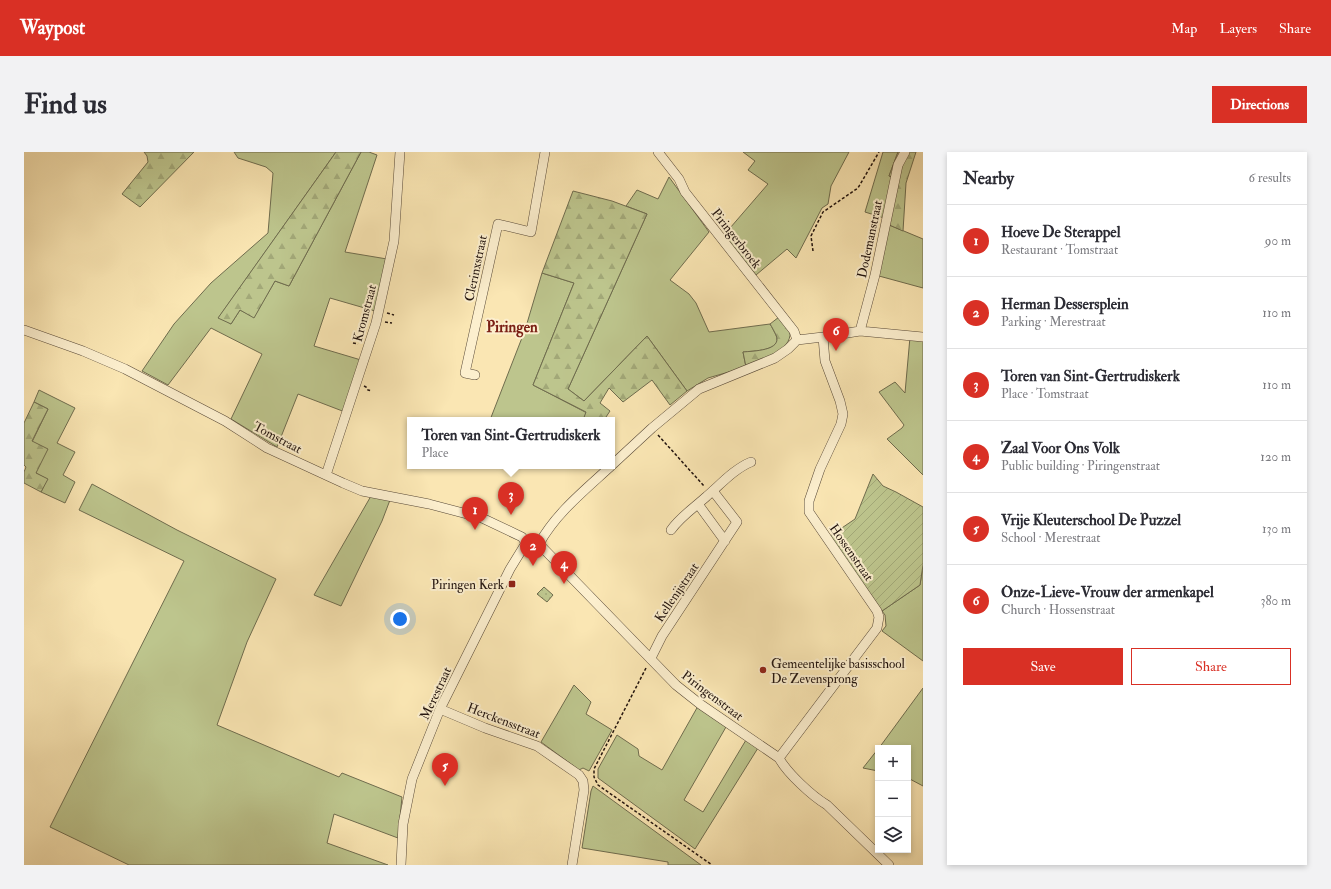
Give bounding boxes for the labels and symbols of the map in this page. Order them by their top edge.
street label: Dodemanstraat [854,199,886,280]
street label: Piringerbroek [708,205,765,272]
street label: Clerinxstraat [461,234,491,303]
street label: Kromstraat [350,283,380,344]
district label: Piringen [486,318,538,338]
pin: 6 [823,318,849,351]
street label: Tomstraat [250,418,305,457]
pin: 3 [498,482,524,515]
pin: 1 [462,497,488,530]
street label: Hossenstraat [826,521,877,584]
pin: 2 [520,533,546,566]
pin: 4 [551,551,577,584]
street label: Kellenijstraat [651,560,702,625]
place label: Piringen Kerk [431,577,505,593]
marker: Piringen Kerk [507,579,517,589]
your location [390,609,410,629]
place label: Gemeentelijke basisschool De Zevensprong [771,656,906,688]
street label: Merestraat [417,664,455,722]
marker: Gemeentelijke basisschool De Zevensprong [758,665,768,675]
street label: Piringenstraat [678,667,746,724]
street label: Herckensstraat [465,700,542,742]
pin: 5 [432,753,458,786]

